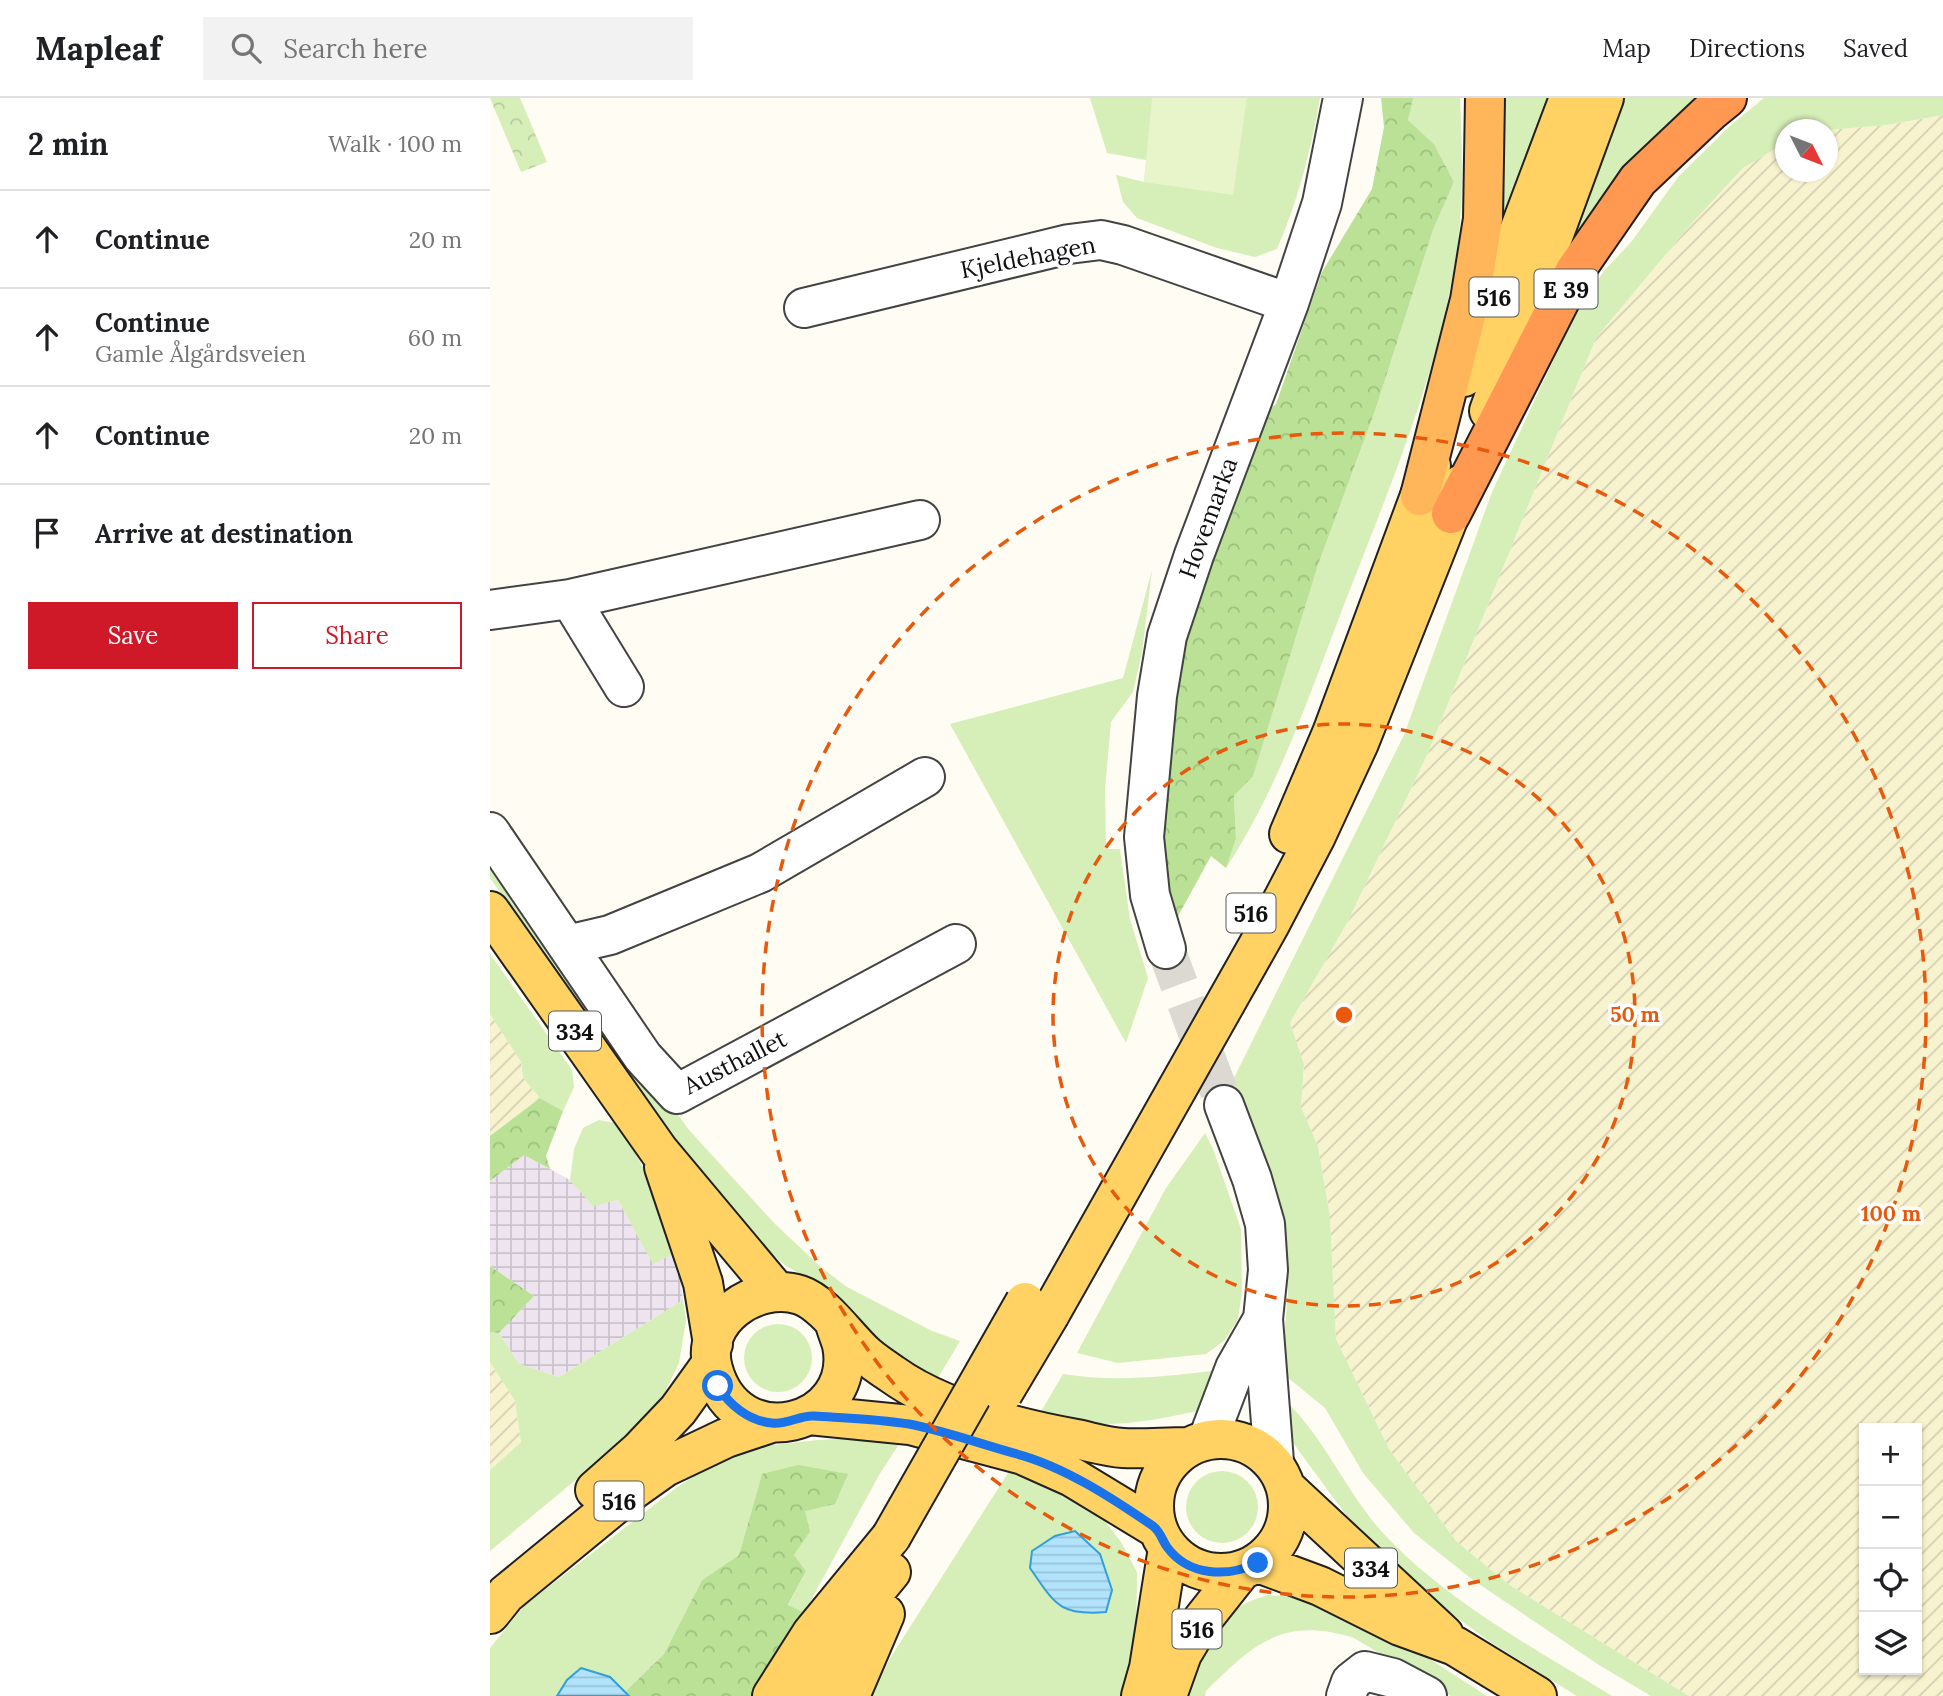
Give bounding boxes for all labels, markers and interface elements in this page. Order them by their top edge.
search box [203,17,693,80]
text: Mapleaf [35,27,161,69]
icon: search [227,29,265,67]
text: Search here [283,32,428,65]
text: Map [1602,33,1651,64]
text: Directions [1689,33,1805,64]
text: Saved [1843,33,1908,64]
north arrow [1775,119,1838,182]
text: 2 min [28,125,108,163]
text: Walk · 100 m [328,129,462,158]
icon: ahead [28,220,66,258]
text: Continue [95,223,210,256]
text: 20 m [409,225,462,254]
street label: Kjeldehagen [958,229,1098,285]
road number: E 39 [1534,270,1598,308]
road number: 516 [1469,278,1518,316]
text: Continue [95,306,210,339]
icon: ahead [28,318,66,356]
text: 60 m [408,323,462,352]
text: Gamle Ålgårdsveien [95,339,306,368]
icon: ahead [28,416,66,454]
text: Continue [95,419,210,452]
text: 20 m [409,421,462,450]
street label: Hovemarka [1172,453,1244,583]
icon: arrive [28,514,66,552]
text: Arrive at destination [95,517,353,550]
button: Save [28,602,238,669]
button: Share [252,602,462,669]
road number: 516 [1226,894,1276,932]
text: 50 m [1610,1001,1660,1028]
centre of rings [1332,1003,1356,1027]
road number: 334 [549,1012,601,1050]
street label: Austhallet [677,1023,792,1102]
text: 100 m [1861,1200,1921,1227]
route start [702,1370,733,1401]
map controls [1859,1423,1922,1675]
button: + [1859,1423,1922,1486]
road number: 516 [594,1482,644,1520]
button: − [1859,1486,1922,1549]
route end [1242,1547,1273,1578]
road number: 334 [1345,1548,1397,1588]
button: locate [1859,1549,1922,1612]
road number: 516 [1172,1610,1222,1648]
button: layers [1859,1612,1922,1675]

